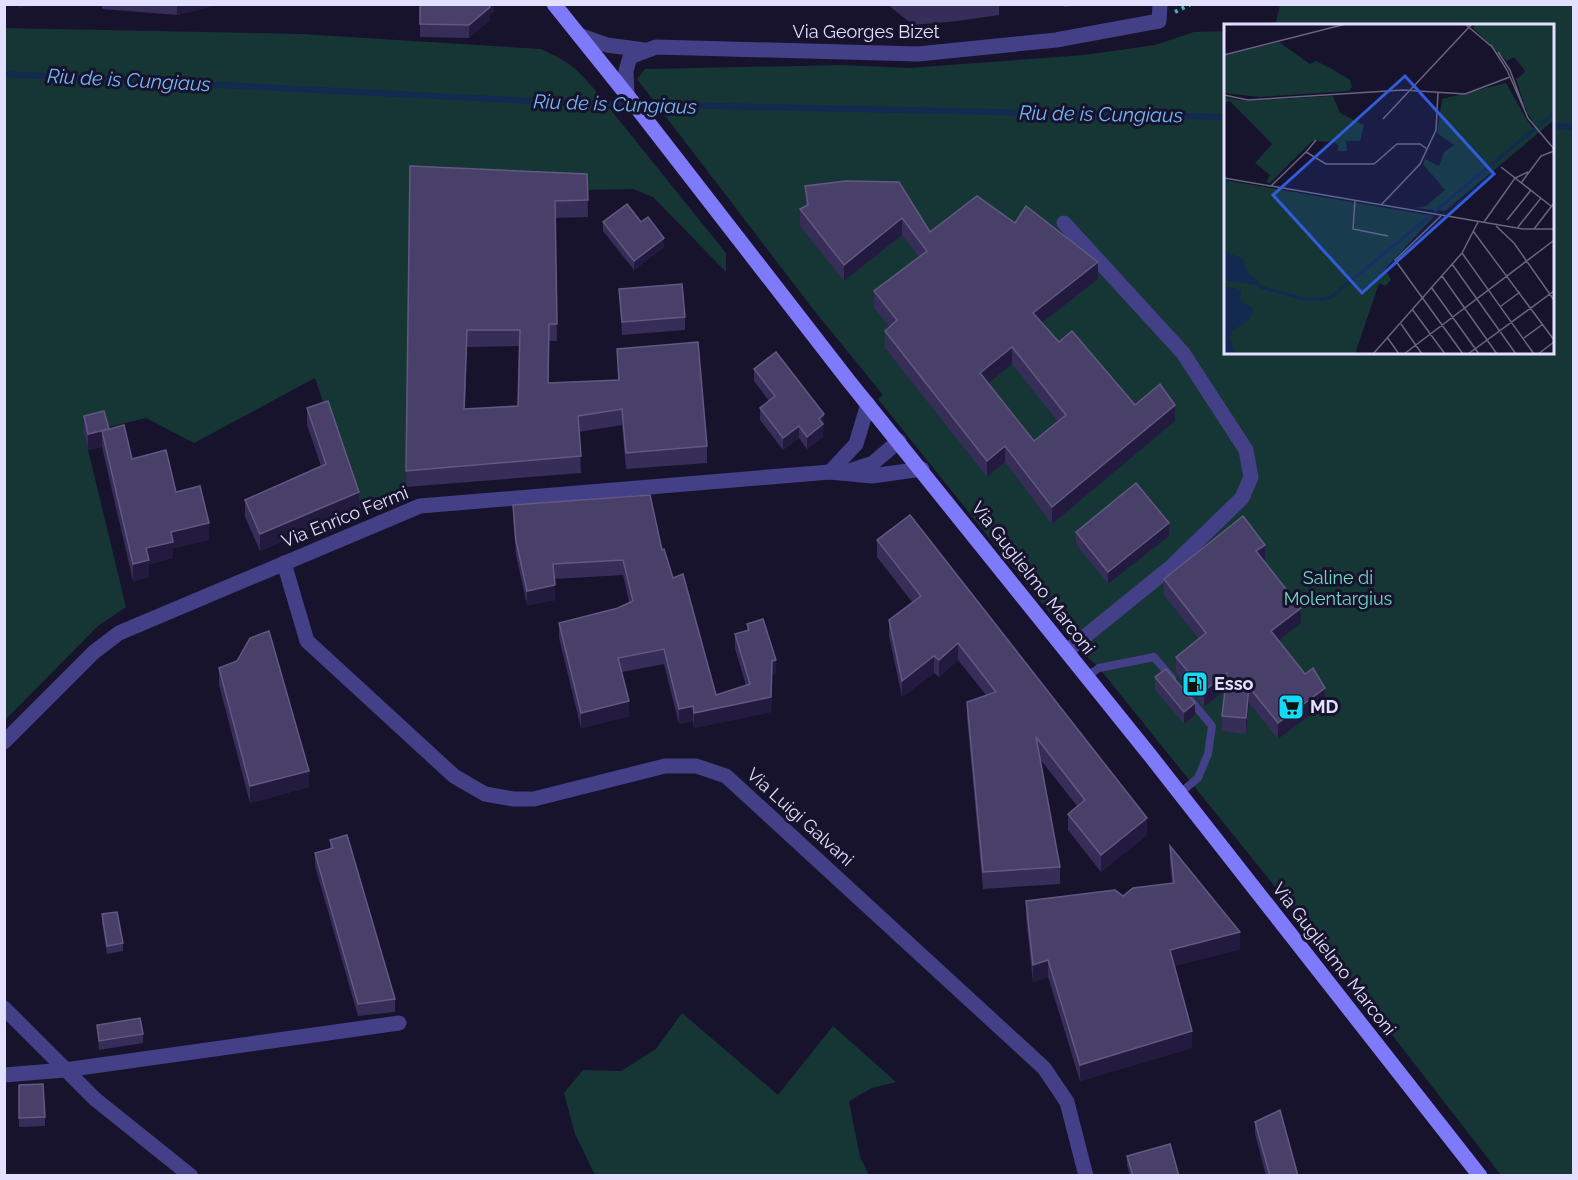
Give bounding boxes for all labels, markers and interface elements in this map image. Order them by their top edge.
street label: Via Georges Bizet [793,21,939,42]
inset map [1224,24,1554,354]
water label: Riu de is Cungiaus [47,64,212,96]
water label: Riu de is Cungiaus [533,89,698,119]
water label: Riu de is Cungiaus [1019,101,1184,127]
street label: Via Enrico Fermi [278,482,411,551]
street label: Via Guglielmo Marconi [967,497,1099,658]
park label: Saline di Molentargius [1284,567,1393,609]
fuel station icon: Esso [1180,669,1210,699]
place label: Esso [1214,673,1254,694]
supermarket icon: MD [1276,692,1306,722]
place label: MD [1310,696,1339,717]
street label: Via Luigi Galvani [743,763,858,870]
street label: Via Guglielmo Marconi [1268,878,1400,1039]

